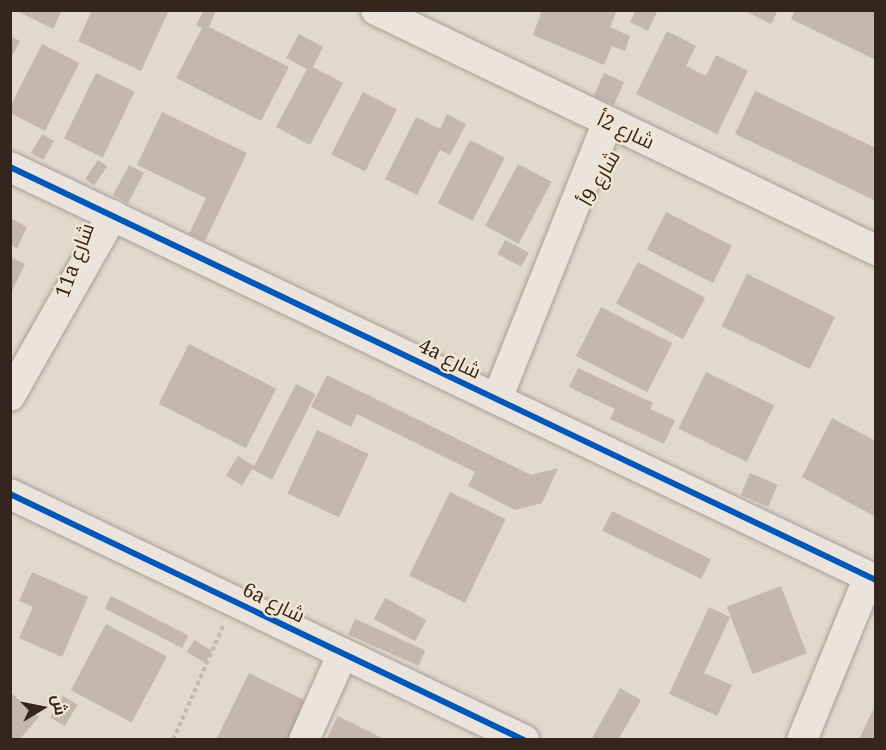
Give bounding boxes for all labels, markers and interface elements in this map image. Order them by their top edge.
street label: شارع 2أ [594,106,658,154]
street label: شارع 9أ [573,146,625,210]
street label: 11a شارع [49,219,99,301]
street label: 4a شارع [415,333,485,383]
street label: 6a شارع [239,577,309,627]
north arrow [12,678,72,738]
text: ش [47,693,72,717]

